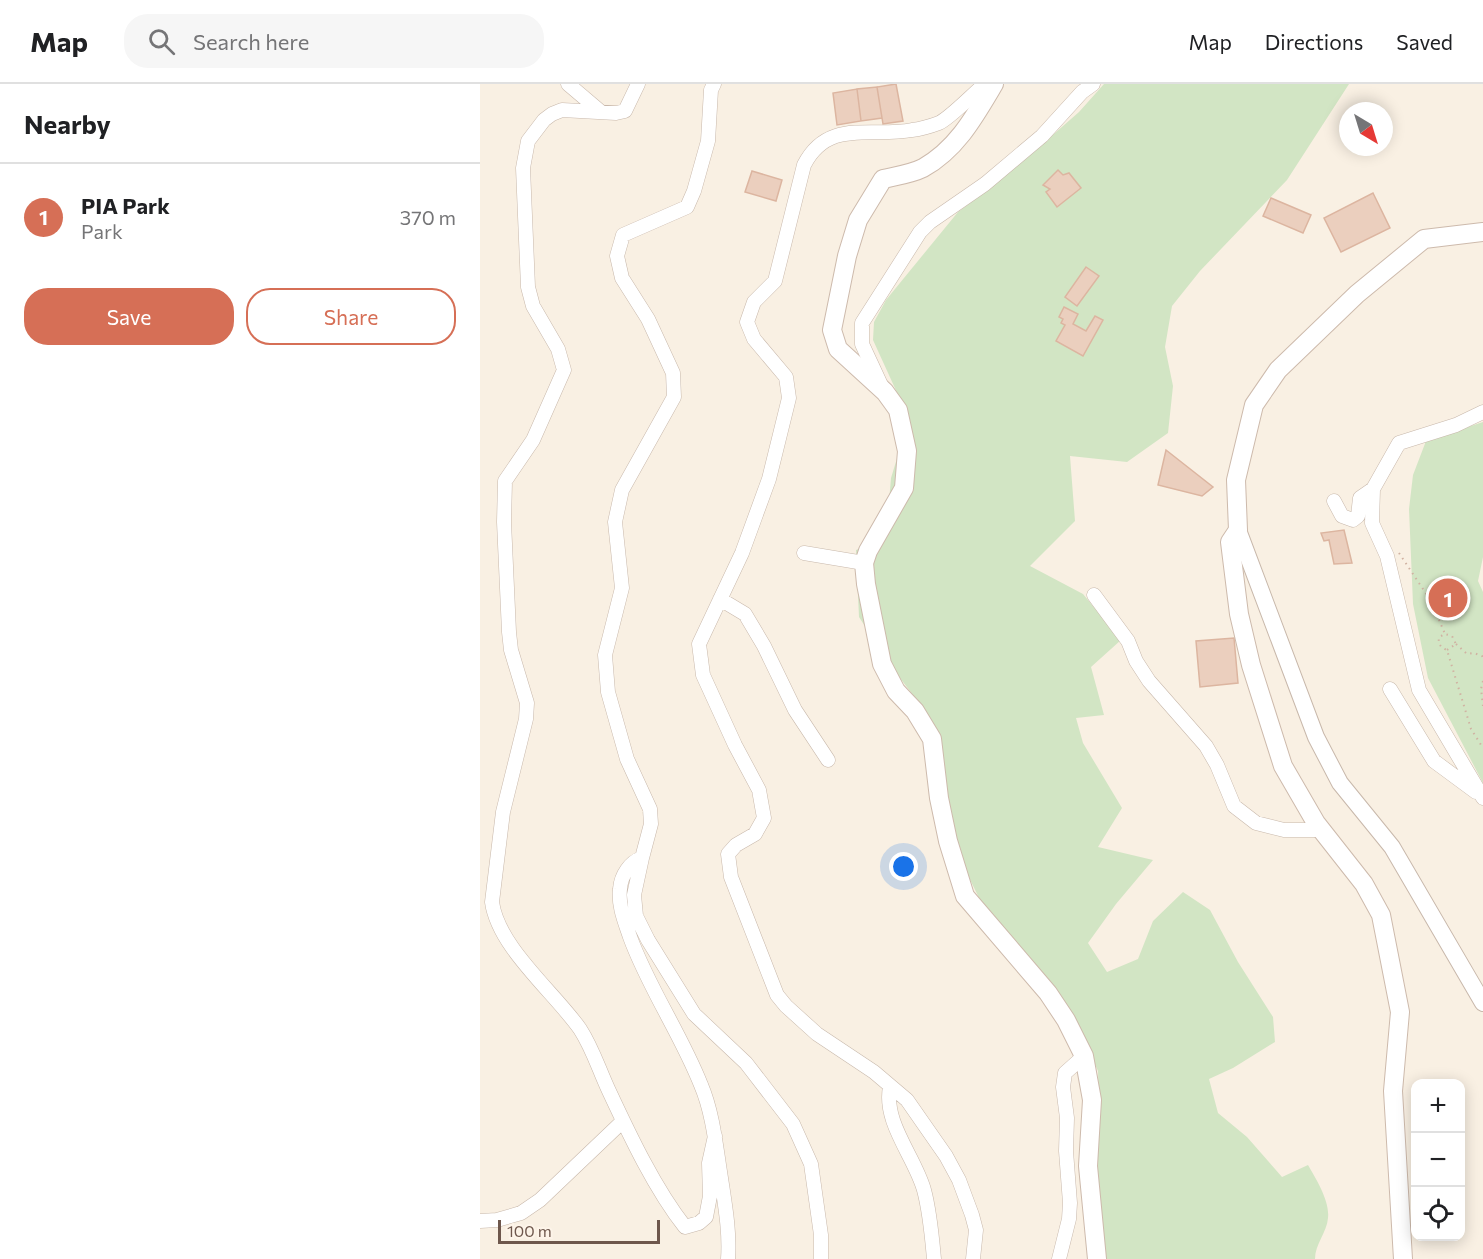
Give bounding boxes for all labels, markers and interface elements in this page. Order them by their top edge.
search box [124,14,544,68]
text: Map [30,24,88,58]
icon: search [145,25,178,58]
text: Search here [193,28,309,55]
text: Map [1189,29,1232,54]
text: Directions [1265,29,1363,54]
text: Saved [1396,29,1453,54]
north arrow [1339,102,1393,156]
text: Nearby [24,108,111,139]
text: PIA Park [81,192,170,219]
text: 1 [39,205,48,229]
text: 370 m [400,205,456,229]
text: Park [81,219,123,243]
button: Save [24,288,234,345]
button: Share [246,288,456,345]
pin: 1 [1428,576,1468,620]
your location [889,852,918,881]
map controls [1411,1079,1465,1241]
button: + [1411,1079,1465,1133]
button: − [1411,1133,1465,1187]
button: locate [1411,1187,1465,1241]
scale bar [498,1217,660,1244]
text: 100 m [507,1221,552,1240]

